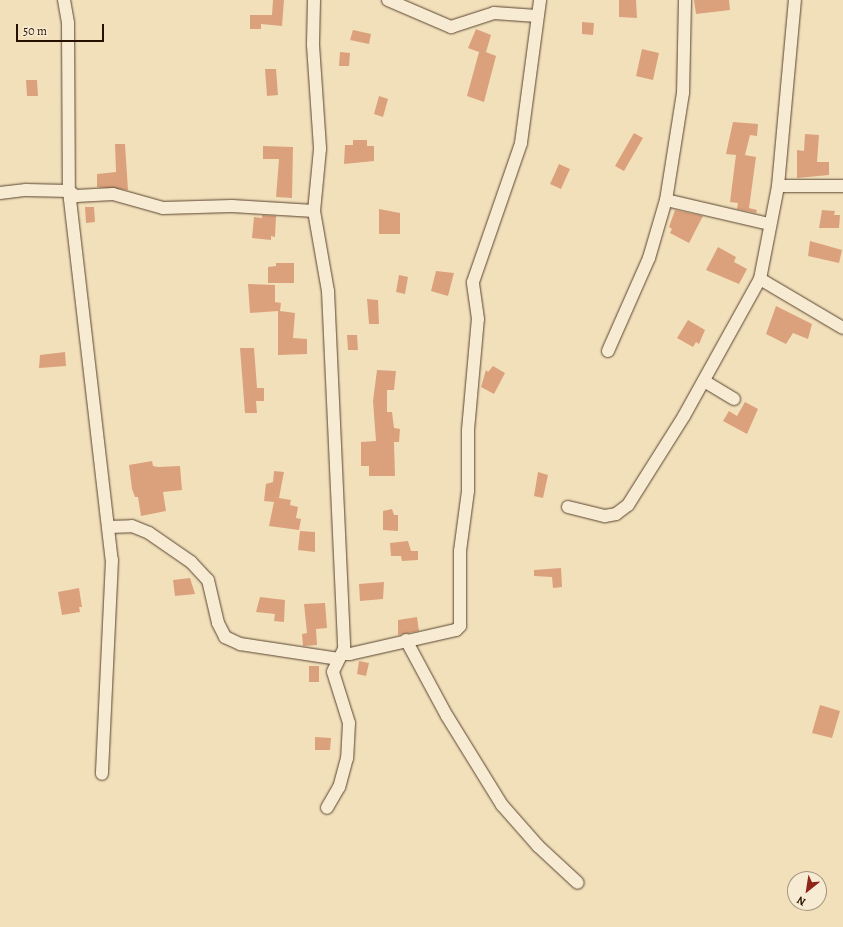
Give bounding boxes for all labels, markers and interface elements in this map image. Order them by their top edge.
scale bar [18,16,106,42]
text: 50 m [23,23,47,39]
north arrow [787,871,827,911]
text: N [794,892,808,909]

